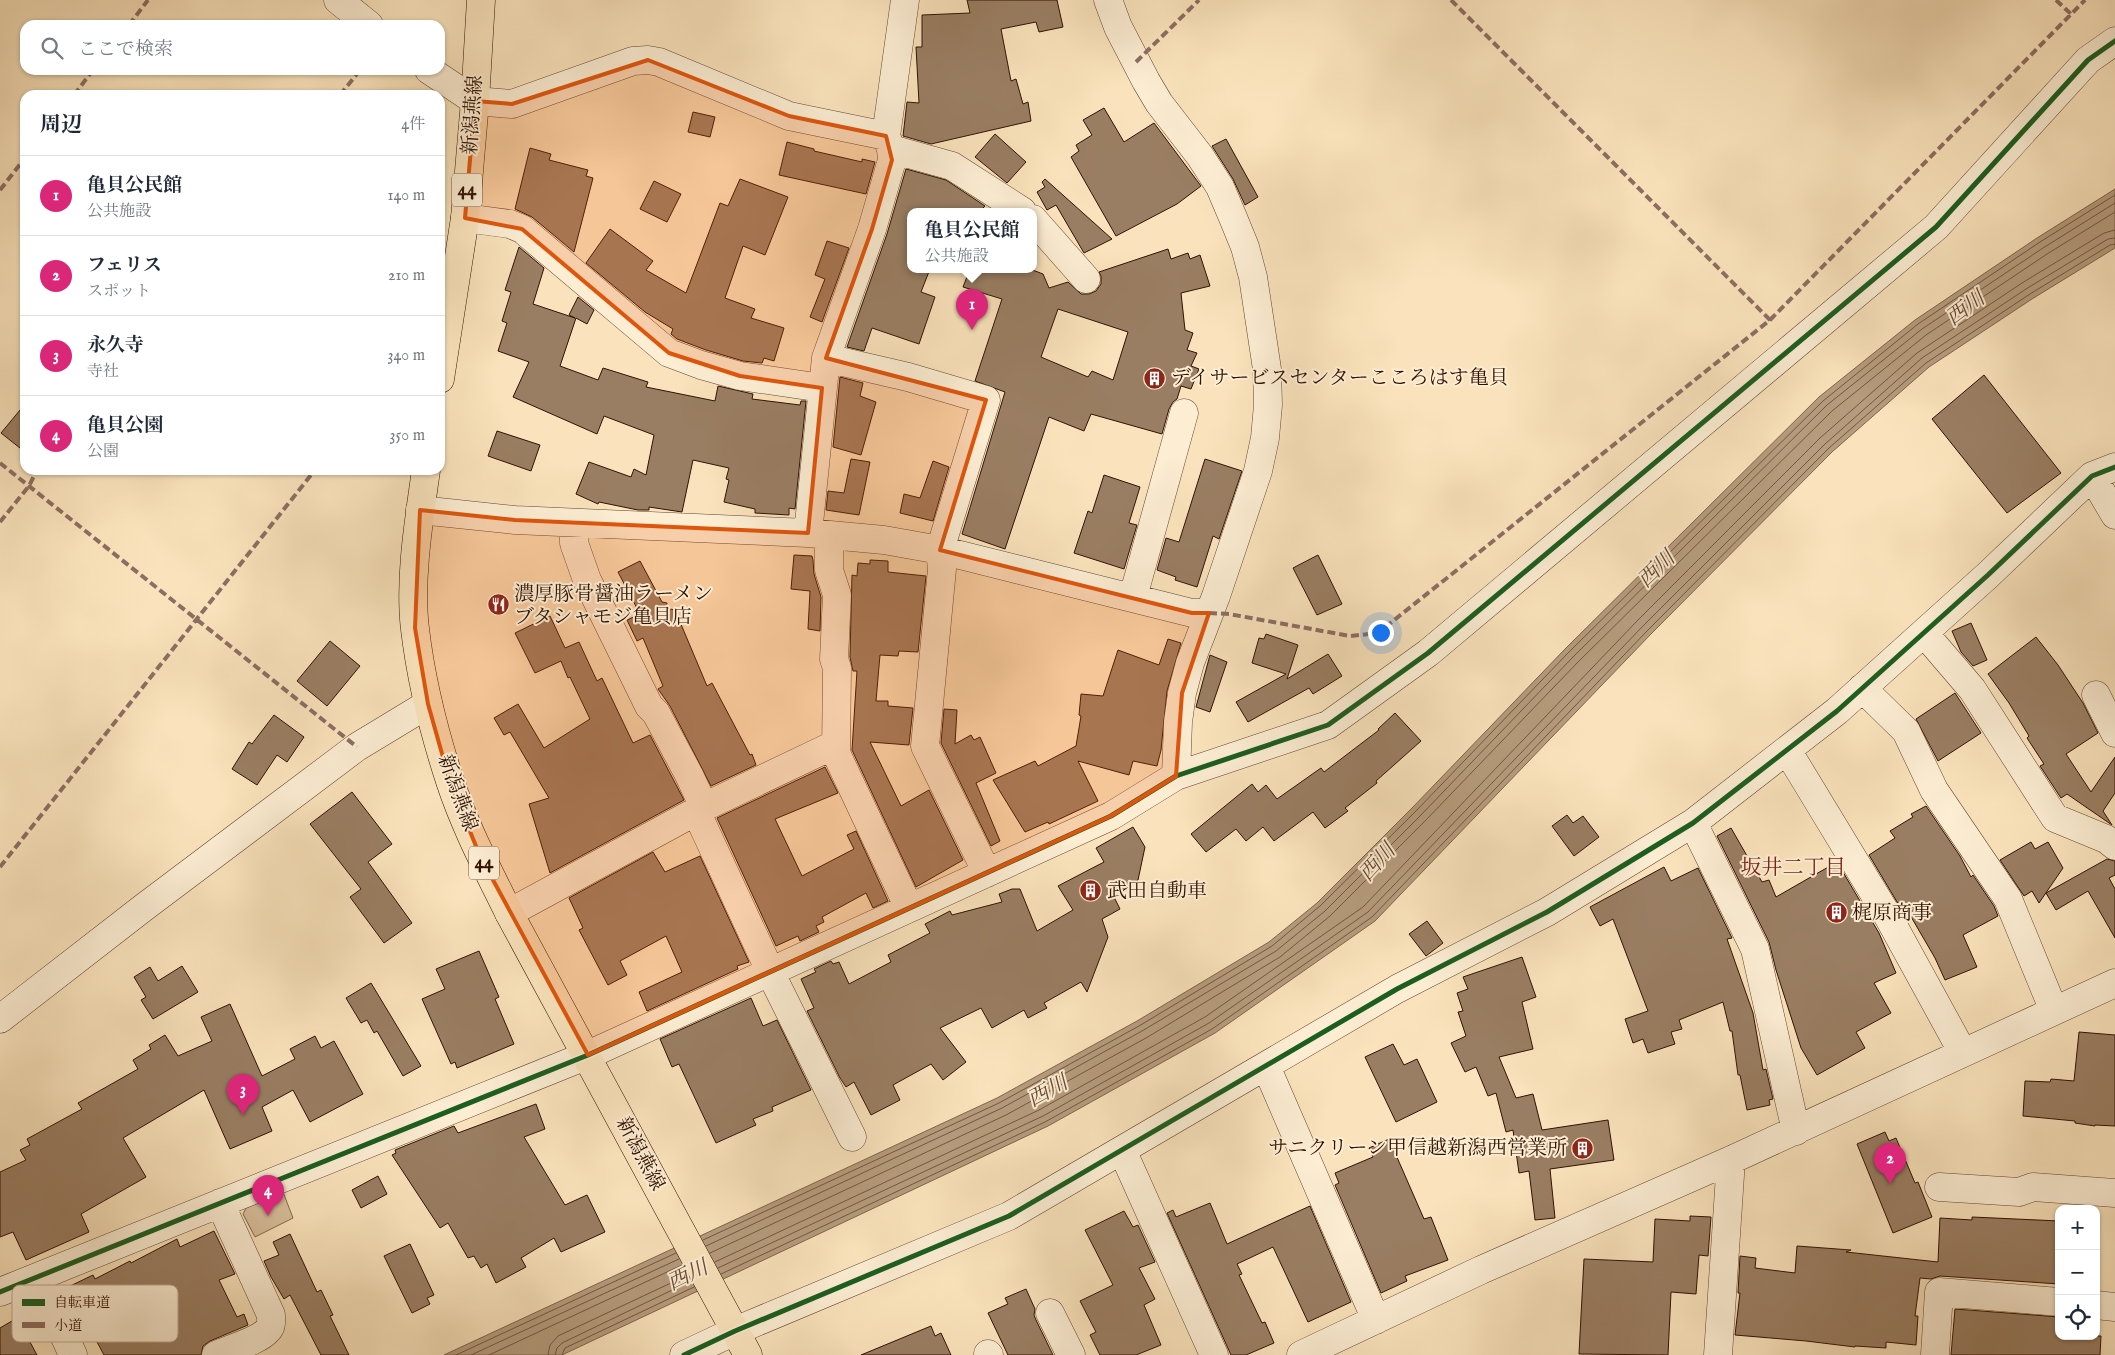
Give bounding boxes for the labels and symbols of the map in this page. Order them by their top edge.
street label: 新潟燕線 [458,74,488,156]
road number: 44 [452,174,482,206]
water label: 西川 [1941,284,1992,332]
pin: 1 [956,289,988,330]
building icon: デイサービスセンターこころはす亀貝 [1143,366,1167,390]
place label: デイサービスセンターこころはす亀貝 [1171,366,1509,391]
water label: 西川 [1633,544,1683,594]
place label: 濃厚豚骨醤油ラーメン ブタシャモジ亀貝店 [514,582,713,630]
restaurant icon: 濃厚豚骨醤油ラーメン ブタシャモジ亀貝店 [486,593,510,617]
your location [1368,620,1394,646]
street label: 新潟燕線 [432,751,482,835]
water label: 西川 [1354,837,1403,888]
road number: 44 [469,846,499,880]
district label: 坂井二丁目 [1741,855,1846,882]
building icon: 武田自動車 [1079,879,1103,903]
place label: 武田自動車 [1107,879,1207,904]
building icon: 梶原商事 [1824,901,1848,925]
place label: 梶原商事 [1852,901,1932,926]
water label: 西川 [1023,1069,1075,1114]
pin: 3 [227,1074,259,1115]
street label: 新潟燕線 [610,1113,670,1195]
place label: サニクリーン甲信越新潟西営業所 [1268,1136,1567,1161]
building icon: サニクリーン甲信越新潟西営業所 [1571,1136,1595,1160]
pin: 2 [1874,1143,1906,1184]
pin: 4 [252,1175,284,1216]
water label: 西川 [663,1254,715,1297]
legend [12,1285,178,1342]
text: 自転車道 [54,1294,110,1312]
text: 小道 [54,1317,82,1335]

